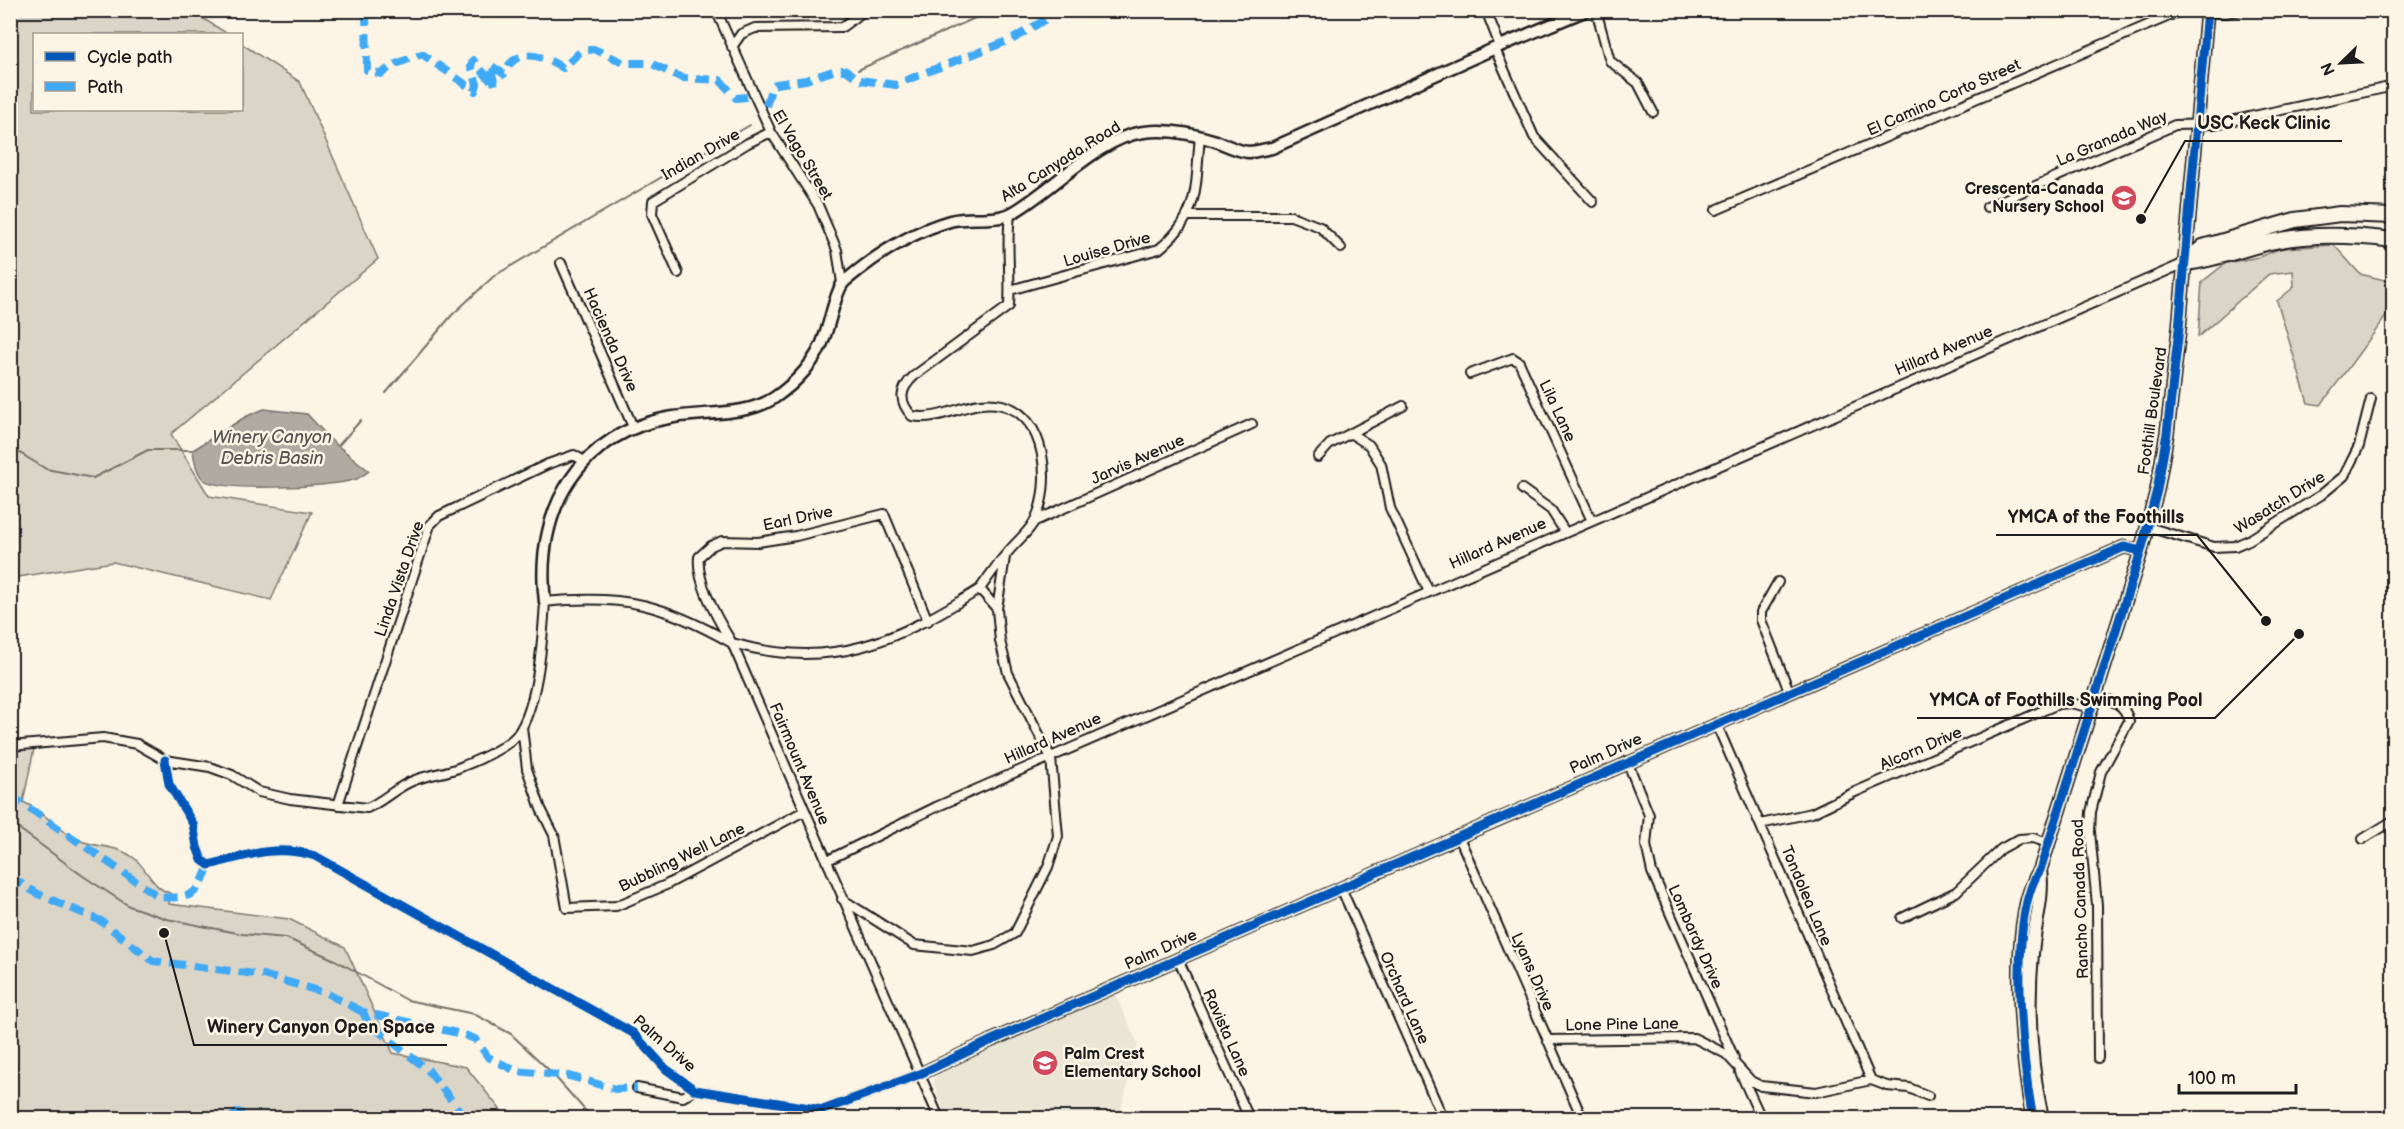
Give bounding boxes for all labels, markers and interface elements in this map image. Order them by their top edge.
legend [33,33,243,111]
north arrow [2311,33,2371,93]
text: Cycle path [87,47,173,68]
street label: El Camino Corto Street [1864,55,2024,140]
text: N [2318,59,2340,78]
text: Path [87,77,123,98]
callout: USC Keck Clinic [2185,105,2342,141]
street label: El Vago Street [768,106,836,204]
street label: La Granada Way [2054,107,2171,171]
text: USC Keck Clinic [2197,113,2331,134]
street label: Alta Canyada Road [998,117,1124,207]
street label: Indian Drive [659,125,744,185]
place label: Crescenta-Canada Nursery School [1965,180,2104,217]
school or university icon: Crescenta-Canada Nursery School [2109,183,2139,213]
street label: Louise Drive [1061,228,1153,271]
street label: Hacienda Drive [579,285,642,395]
street label: Hillard Avenue [1892,322,1996,380]
street label: Foothill Boulevard [2135,346,2171,476]
street label: Lila Lane [1534,377,1580,445]
water label: Winery Canyon Debris Basin [212,427,332,469]
street label: Jarvis Avenue [1088,431,1188,489]
street label: Wasatch Drive [2231,467,2329,538]
callout: YMCA of the Foothills [1996,499,2197,535]
street label: Earl Drive [761,502,835,536]
text: YMCA of the Foothills [2008,507,2184,528]
street label: Hillard Avenue [1447,514,1550,574]
street label: Linda Vista Drive [371,518,429,639]
callout: YMCA of Foothills Swimming Pool [1917,682,2215,718]
text: YMCA of Foothills Swimming Pool [1929,690,2203,711]
street label: Fairmount Avenue [765,700,833,828]
street label: Hillard Avenue [1002,709,1105,769]
street label: Alcorn Drive [1877,723,1965,775]
street label: Palm Drive [1567,729,1646,778]
street label: Bubbling Well Lane [616,819,749,897]
street label: Rancho Canada Road [2069,819,2093,979]
street label: Tondolea Lane [1776,843,1836,949]
street label: Lombardy Drive [1664,882,1727,992]
street label: Palm Drive [1122,925,1201,974]
street label: Lyans Drive [1506,930,1558,1014]
street label: Orchard Lane [1375,949,1433,1048]
street label: Ravista Lane [1198,986,1254,1080]
callout: Winery Canyon Open Space [194,1009,447,1045]
street label: Palm Drive [629,1012,700,1077]
street label: Lone Pine Lane [1565,1015,1679,1035]
text: Winery Canyon Open Space [207,1017,435,1038]
place label: Palm Crest Elementary School [1064,1045,1201,1082]
school or university icon: Palm Crest Elementary School [1030,1048,1060,1078]
scale bar [2179,1057,2296,1095]
text: 100 m [2188,1068,2236,1089]

